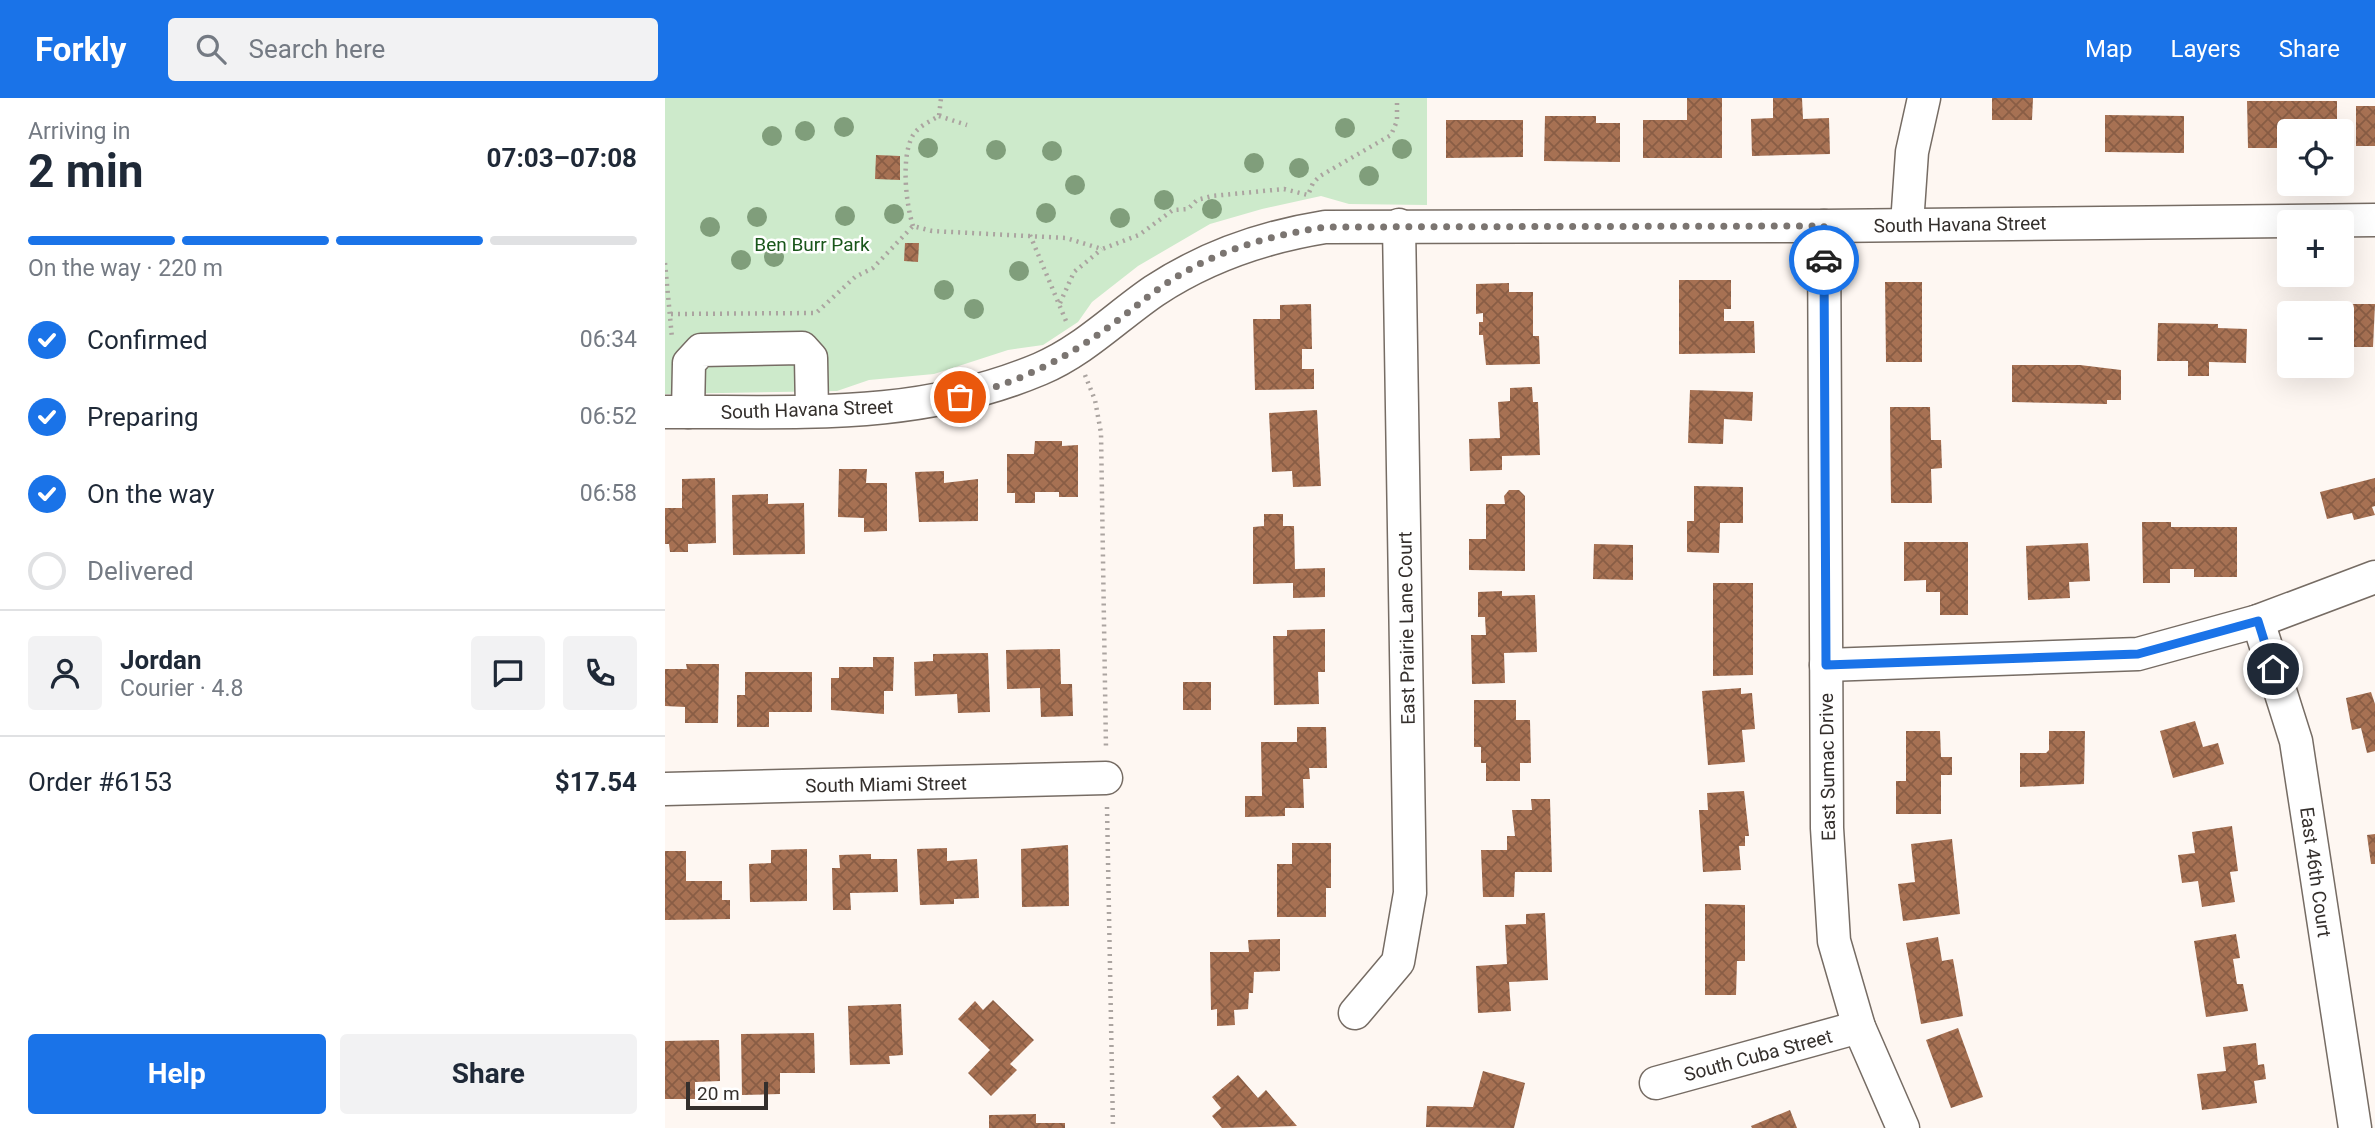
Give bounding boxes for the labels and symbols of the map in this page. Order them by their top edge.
street label: South Havana Street [1873,211,2047,238]
courier [1789,225,1859,295]
park label: Ben Burr Park [754,233,870,256]
pin [930,367,990,427]
street label: South Havana Street [720,395,894,424]
street label: East Prairie Lane Court [1393,531,1420,725]
pin [2243,639,2303,699]
street label: East Sumac Drive [1815,693,1840,841]
street label: South Miami Street [805,772,967,797]
street label: East 46th Court [2295,805,2336,939]
street label: South Cuba Street [1681,1025,1835,1086]
scale bar [686,1079,768,1111]

